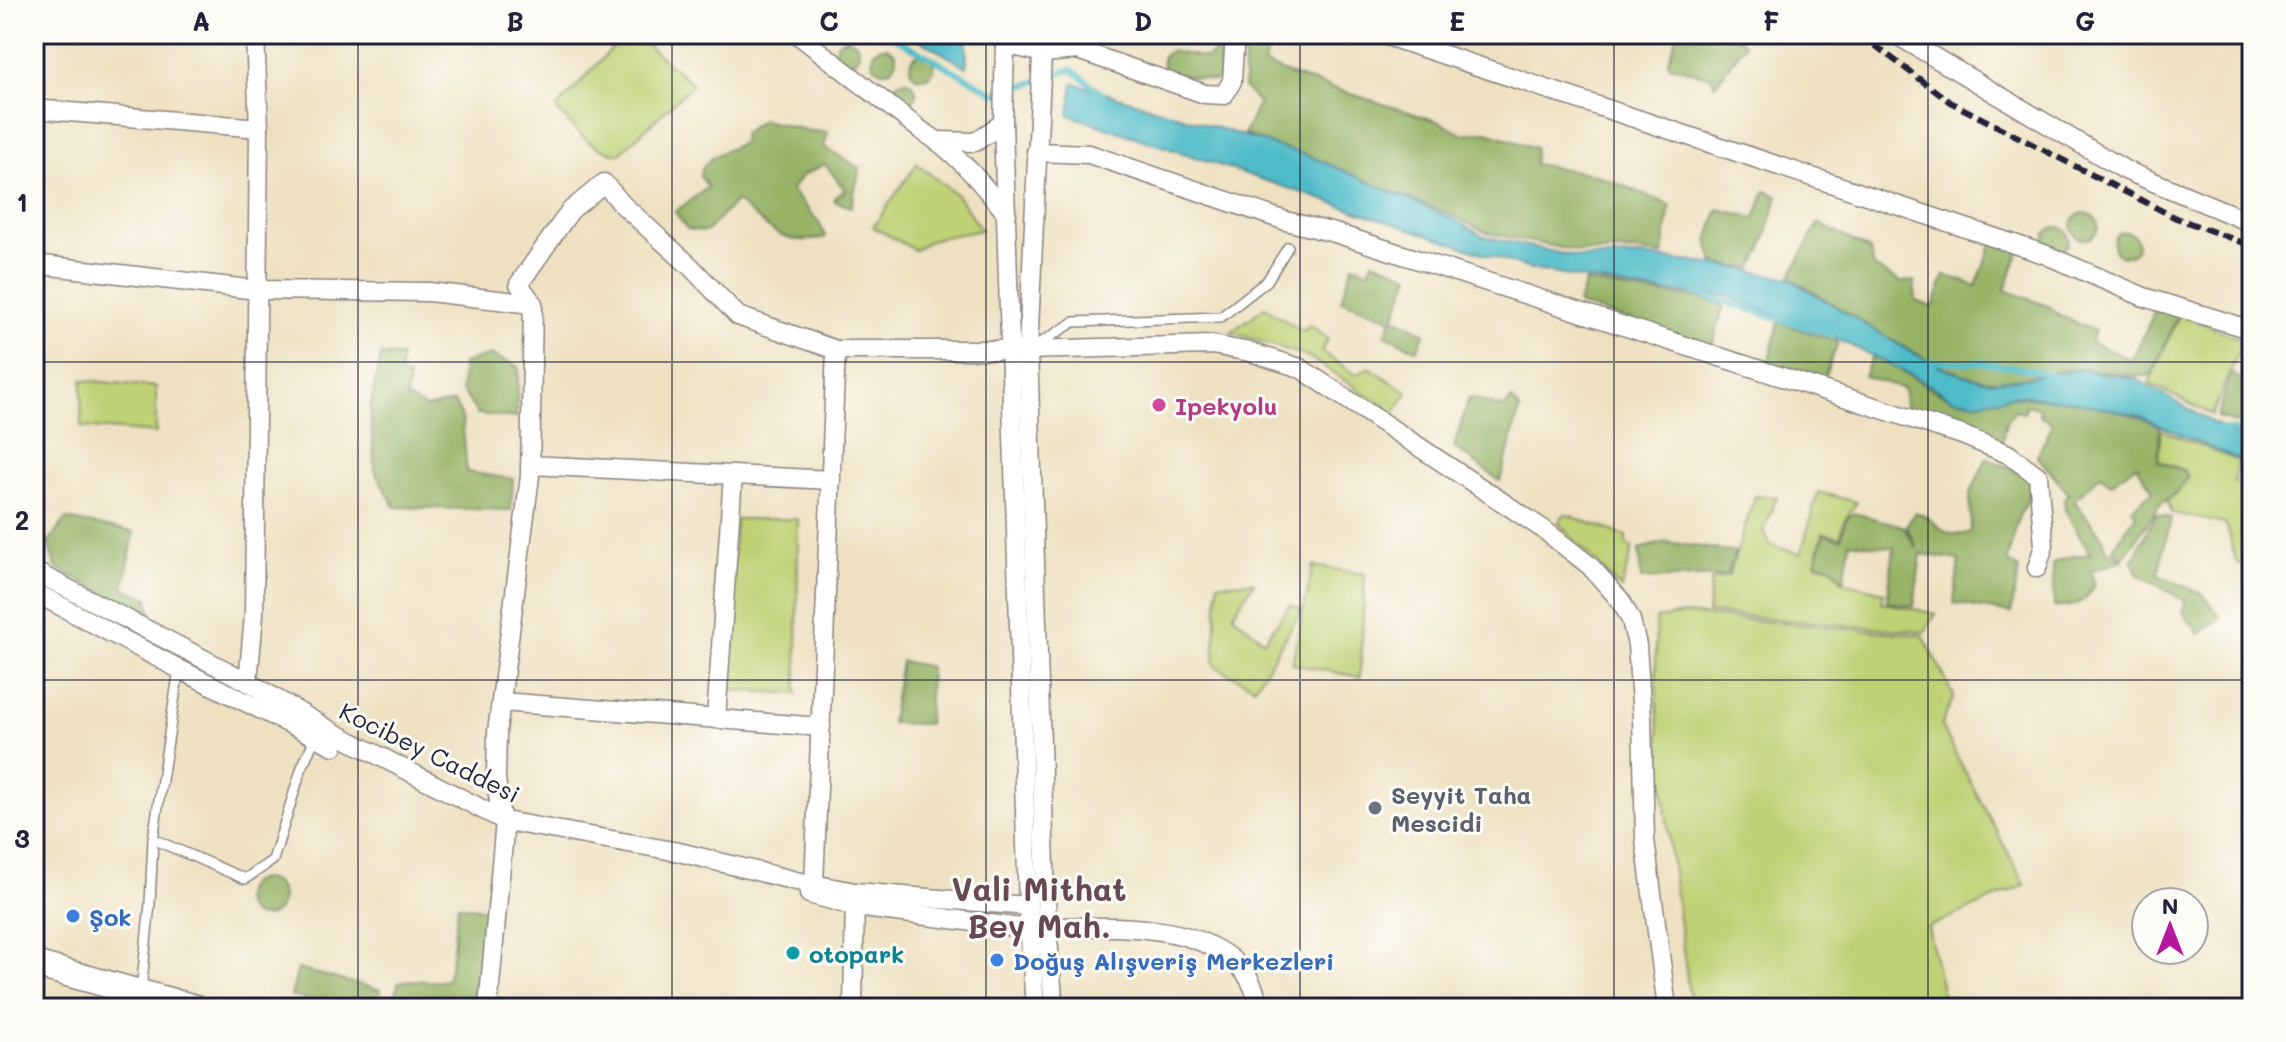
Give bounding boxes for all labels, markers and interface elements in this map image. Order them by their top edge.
text: A [192,4,210,38]
text: B [506,4,524,38]
text: C [819,4,839,38]
text: D [1134,4,1152,38]
text: E [1449,4,1465,38]
text: F [1763,4,1779,38]
text: G [2075,4,2095,38]
text: 1 [16,185,28,219]
place label: Ipekyolu [1175,390,1277,421]
marker: Ipekyolu [1150,396,1168,414]
text: 2 [15,503,29,537]
street label: Kocibey Caddesi [335,695,525,809]
place label: Seyyit Taha Mescidi [1391,779,1531,838]
marker: Seyyit Taha Mescidi [1366,799,1384,817]
text: 3 [14,821,30,855]
district label: Vali Mithat Bey Mah. [951,867,1127,947]
north arrow [2130,886,2210,966]
text: N [2162,891,2178,920]
place label: Şok [89,901,132,932]
marker: Şok [64,907,82,925]
place label: otopark [809,938,904,969]
marker: otopark [784,944,802,962]
place label: Doğuş Alışveriş Merkezleri [1013,945,1334,977]
marker: Doğuş Alışveriş Merkezleri [988,951,1006,969]

